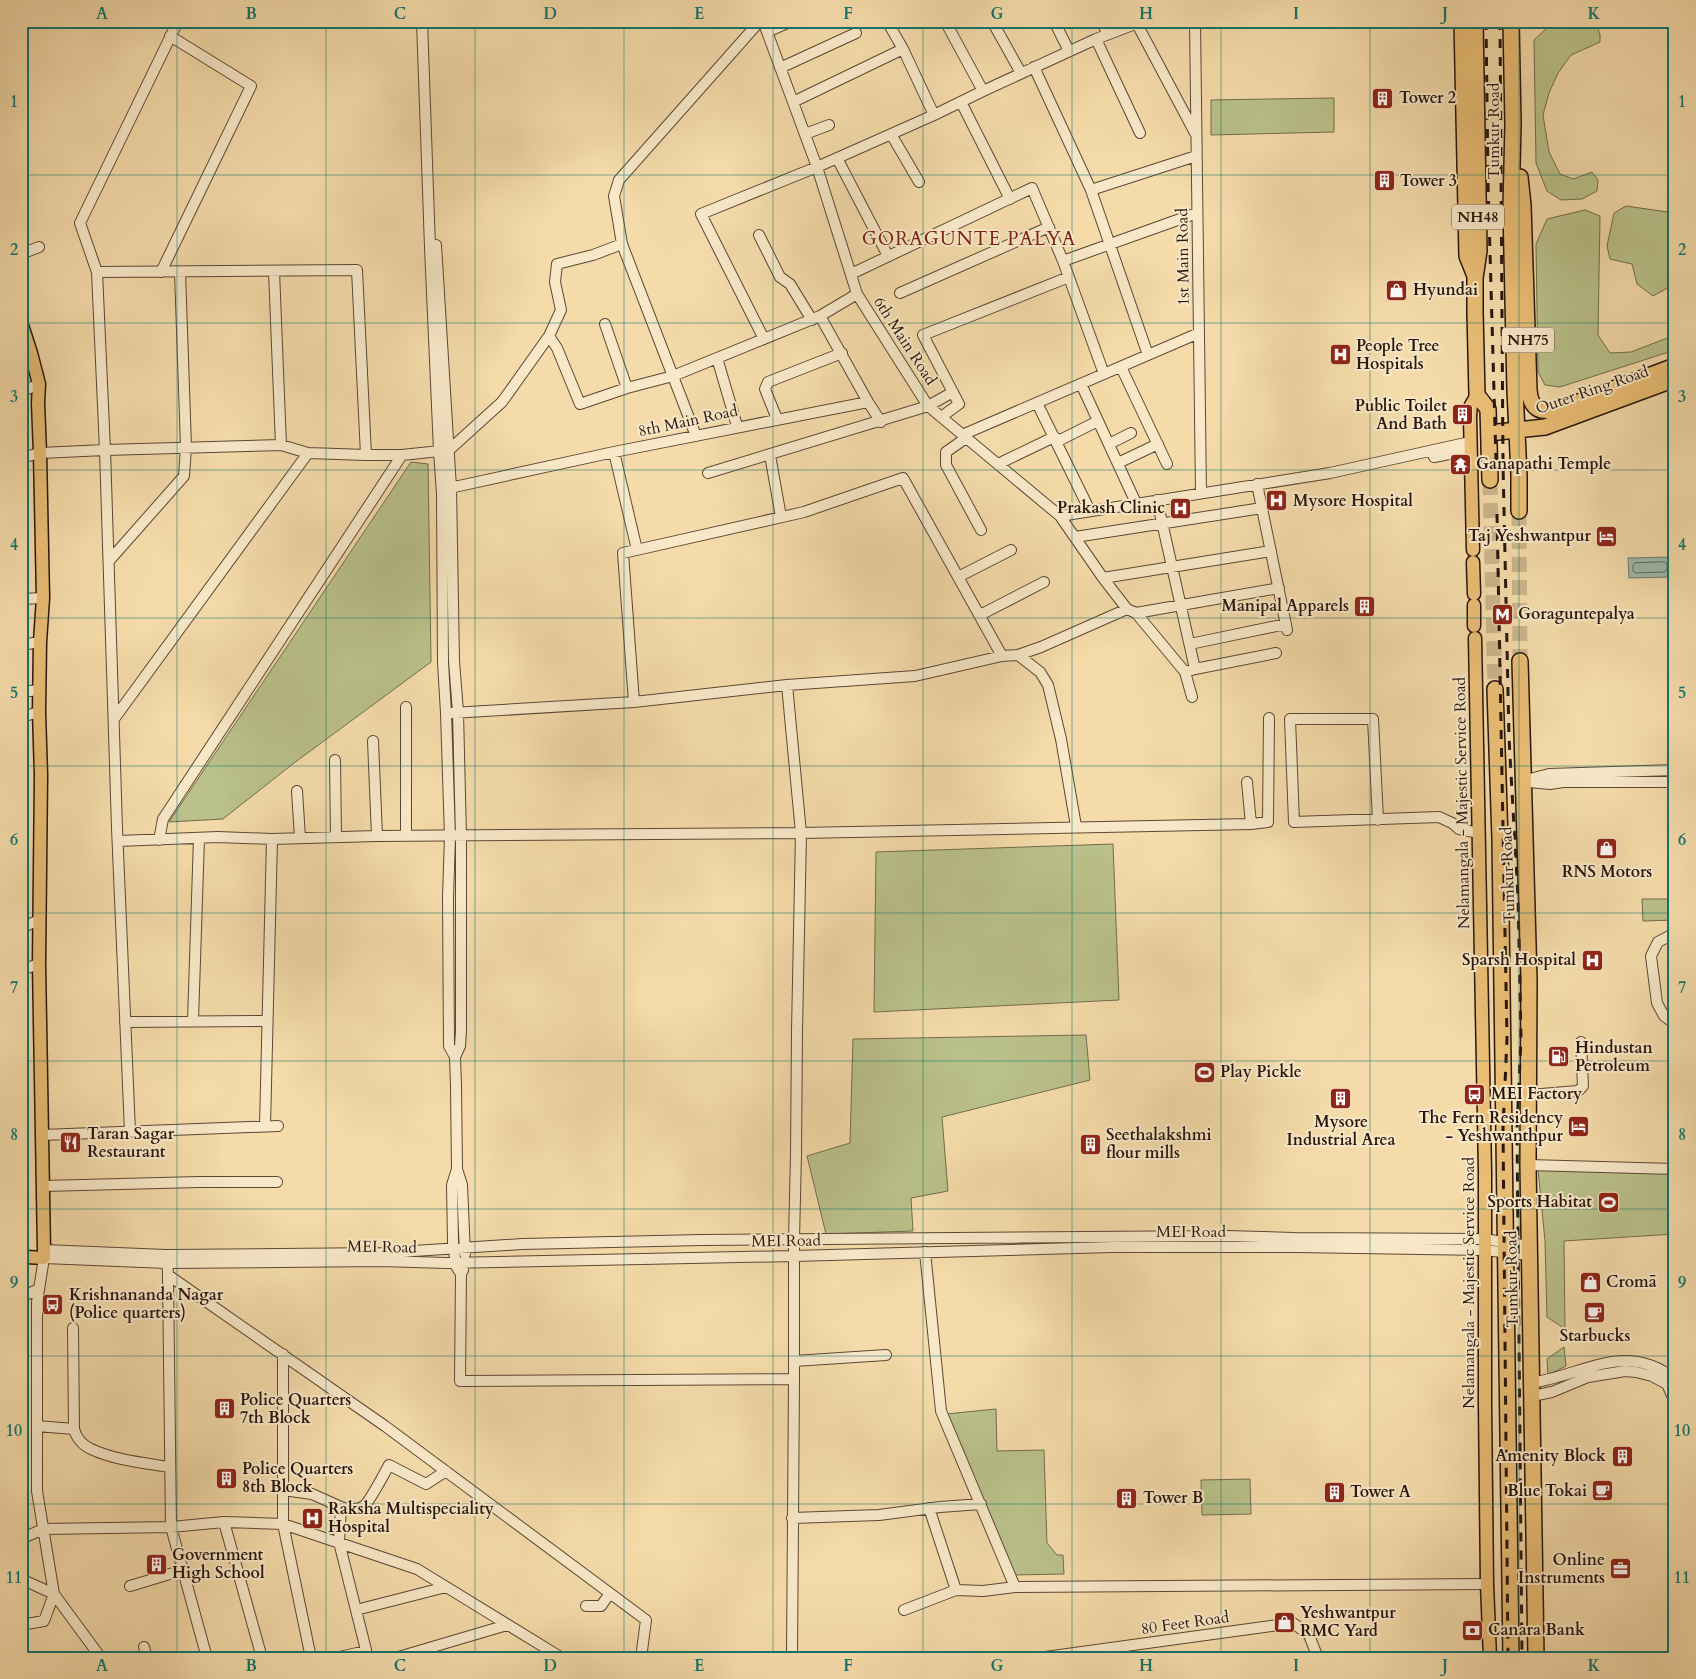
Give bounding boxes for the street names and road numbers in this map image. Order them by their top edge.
street label: Tumkur Road [1483,82,1505,179]
road number: NH48 [1452,204,1504,230]
street label: 1st Main Road [1171,207,1195,306]
street label: 6th Main Road [868,292,942,390]
road number: NH75 [1502,328,1554,352]
street label: Outer Ring Road [1533,360,1652,420]
street label: 8th Main Road [636,400,740,442]
street label: Nelamangala - Majestic Service Road [1449,676,1475,929]
street label: Tumkur Road [1495,826,1521,924]
street label: Nelamangala - Majestic Service Road [1458,1157,1480,1409]
street label: MEI Road [1156,1221,1226,1243]
street label: MEI Road [751,1229,822,1253]
street label: Tumkur Road [1500,1230,1524,1328]
street label: MEI Road [347,1235,418,1259]
street label: 80 Feet Road [1139,1606,1231,1640]

